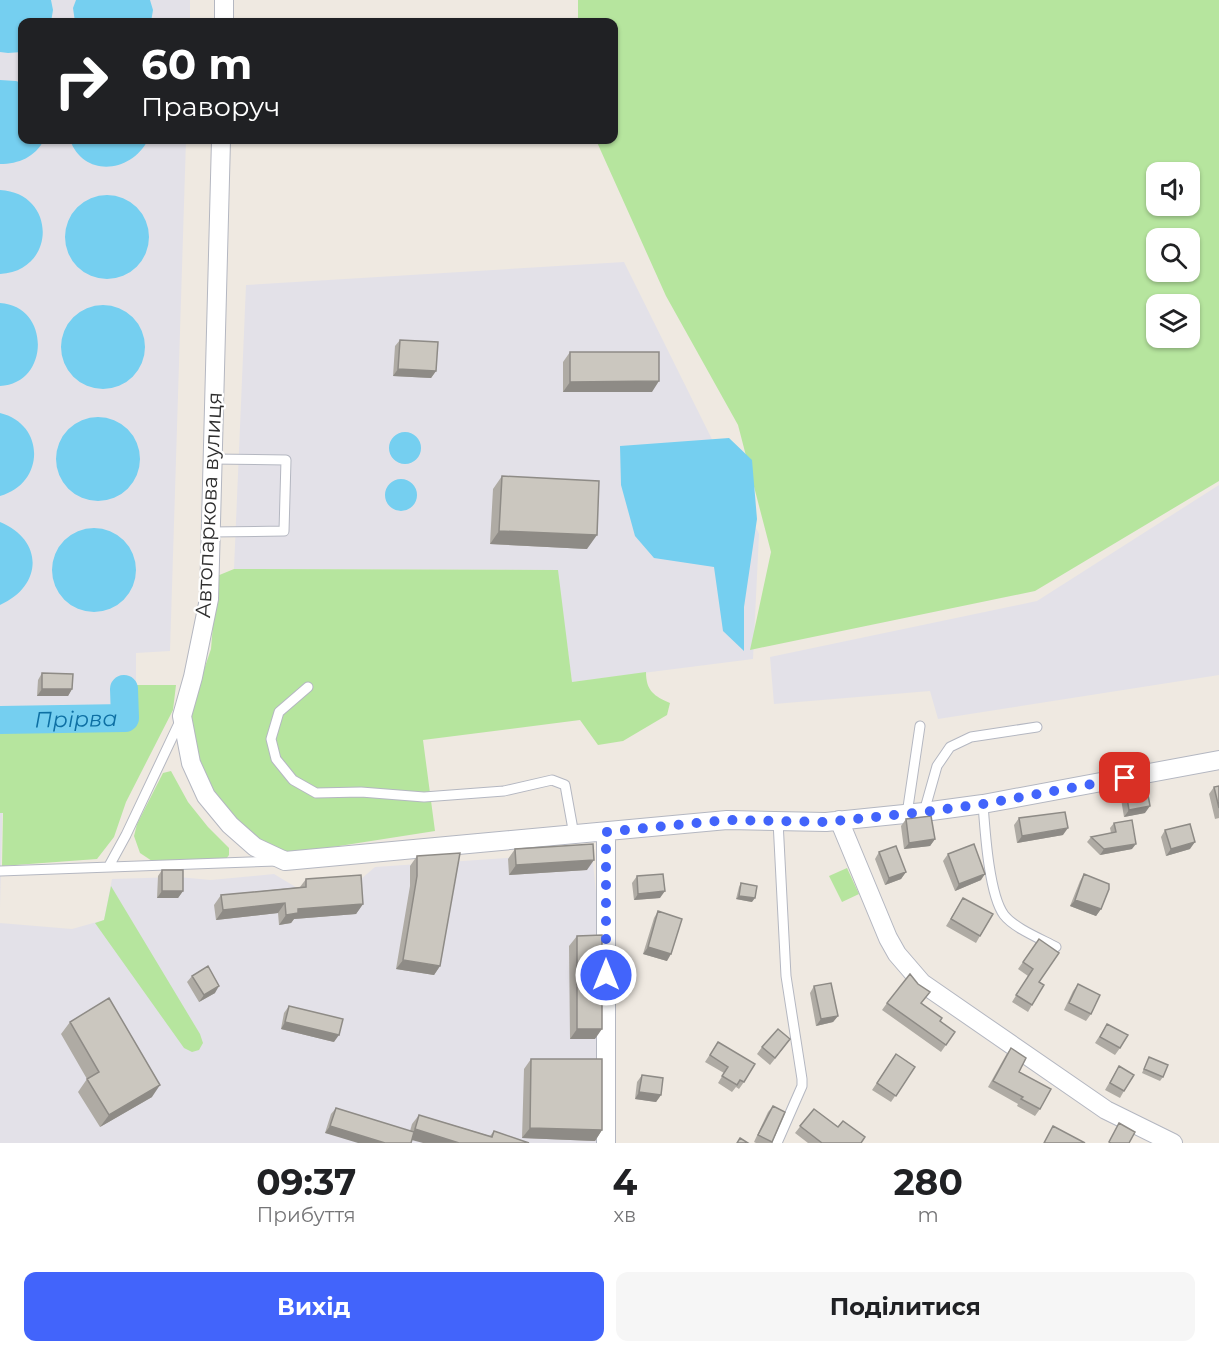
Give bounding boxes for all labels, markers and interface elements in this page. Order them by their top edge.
text: 60 m [141,38,252,90]
icon: right [42,42,120,120]
text: Праворуч [141,90,280,123]
map controls [1146,162,1200,348]
button: sound [1146,162,1200,216]
button: search [1146,228,1200,282]
button: layers [1146,294,1200,348]
street label: Автопаркова вулиця [190,391,227,619]
water label: Прірва [34,705,118,733]
pin [1099,752,1150,803]
icon: arrive [1108,761,1141,794]
position arrow [574,943,638,1007]
text: 09:37 [256,1160,356,1204]
text: 4 [612,1160,637,1204]
text: 280 [893,1160,963,1204]
text: Прибуття [257,1203,356,1227]
text: хв [613,1203,636,1227]
text: m [917,1203,939,1227]
button: Вихід [24,1272,604,1341]
button: Поділитися [616,1272,1195,1341]

